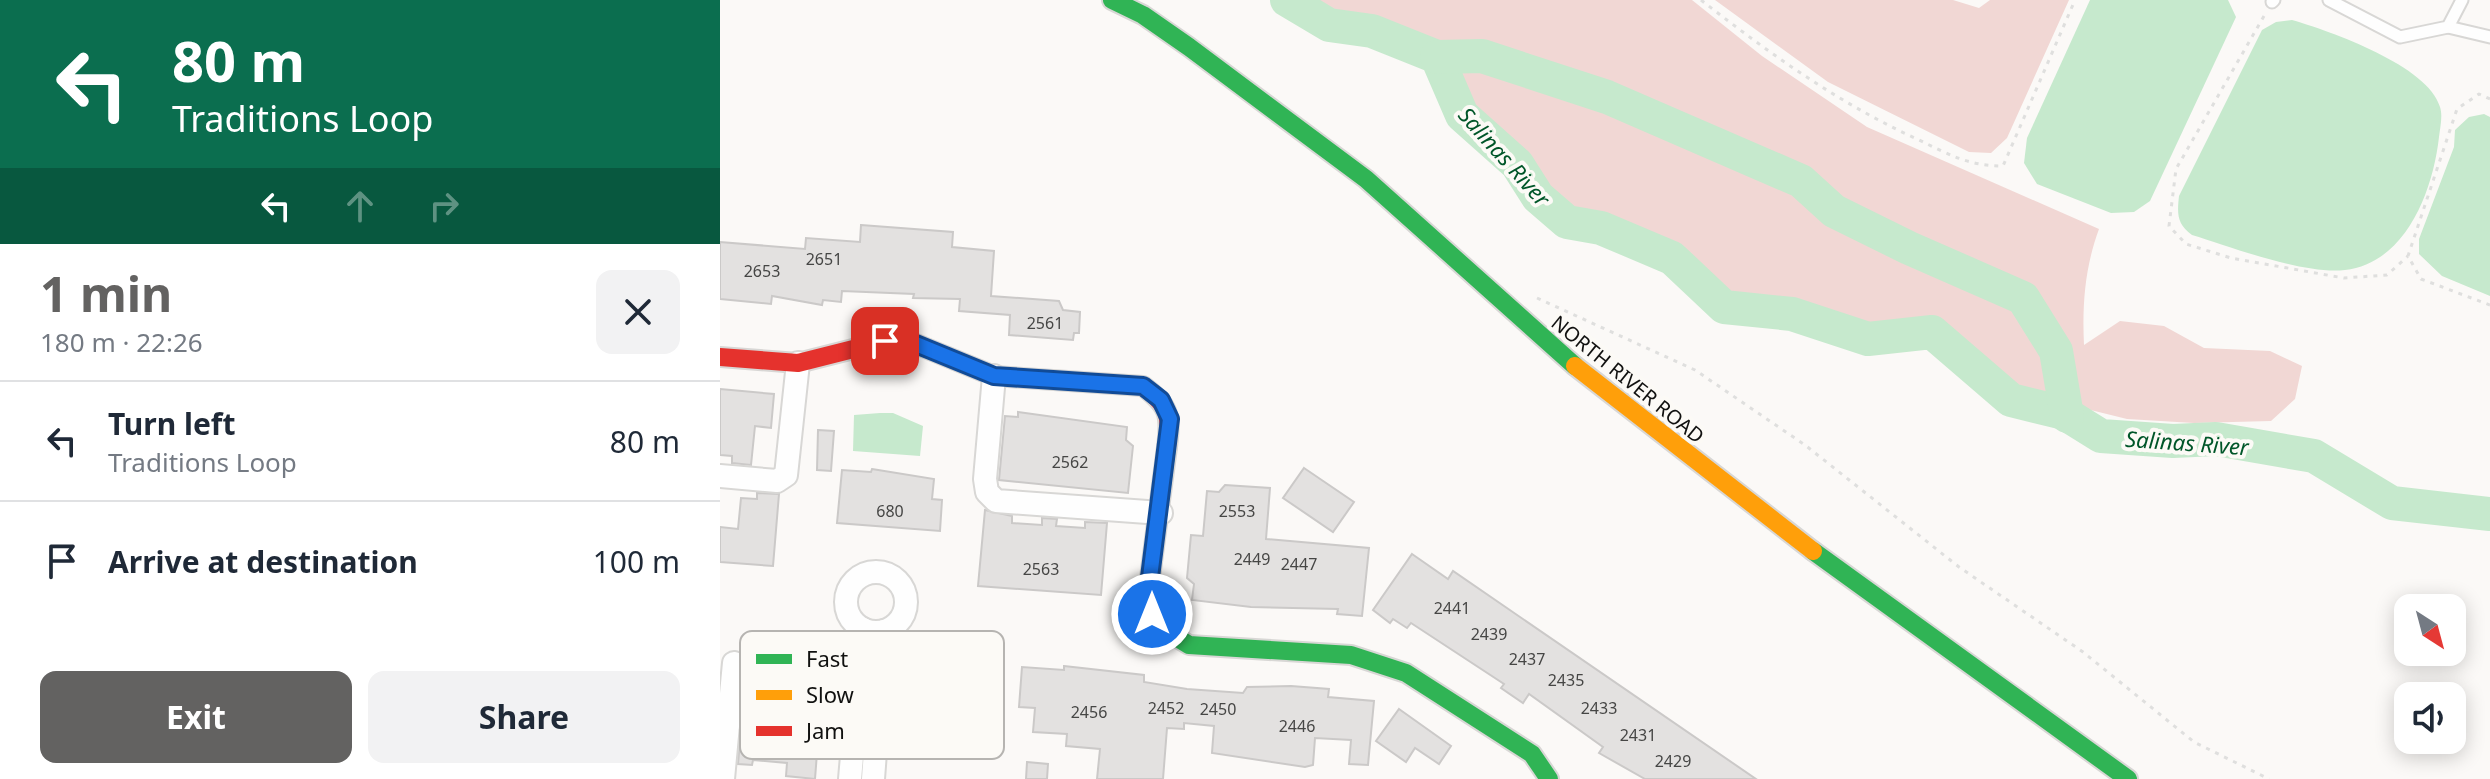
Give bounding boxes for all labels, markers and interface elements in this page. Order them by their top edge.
text: 80 m [172,22,305,98]
icon: left [40,32,144,136]
text: Traditions Loop [172,94,433,143]
water label: Salinas River [1452,100,1558,213]
icon: left [254,184,298,228]
icon: ahead [338,184,382,228]
icon: right [422,184,466,228]
house number: 2651 [806,248,842,270]
house number: 2653 [744,260,780,282]
text: 1 min [40,261,172,326]
button: close [596,270,680,354]
pin [851,307,919,375]
street label: NORTH RIVER ROAD [1546,309,1710,449]
house number: 2561 [1027,312,1063,334]
icon: arrive [863,319,907,363]
text: 180 m · 22:26 [40,324,203,360]
text: Turn left [108,403,236,444]
icon: left [40,419,84,463]
text: 80 m [610,421,680,462]
water label: Salinas River [2124,423,2251,461]
text: Traditions Loop [108,444,297,480]
house number: 2562 [1052,451,1088,473]
house number: 680 [876,500,904,522]
house number: 2553 [1219,500,1255,522]
icon: arrive [40,539,84,583]
text: Arrive at destination [108,541,418,582]
text: 100 m [593,541,680,582]
house number: 2449 [1234,548,1270,570]
house number: 2447 [1281,553,1317,575]
house number: 2563 [1023,558,1059,580]
position arrow [1110,572,1194,656]
north arrow [2394,594,2466,666]
map controls [2394,594,2466,754]
house number: 2441 [1434,597,1470,619]
house number: 2439 [1471,623,1507,645]
legend [740,631,1004,759]
text: Fast [806,643,848,673]
house number: 2437 [1509,648,1545,670]
house number: 2435 [1548,669,1584,691]
button: Exit [40,671,352,763]
button: Share [368,671,680,763]
text: Slow [806,679,855,709]
button: sound [2394,682,2466,754]
house number: 2452 [1148,697,1184,719]
house number: 2433 [1581,697,1617,719]
house number: 2450 [1200,698,1236,720]
house number: 2456 [1071,701,1107,723]
text: Jam [804,715,845,745]
house number: 2446 [1279,715,1315,737]
house number: 2431 [1620,724,1656,746]
house number: 2429 [1655,750,1691,772]

